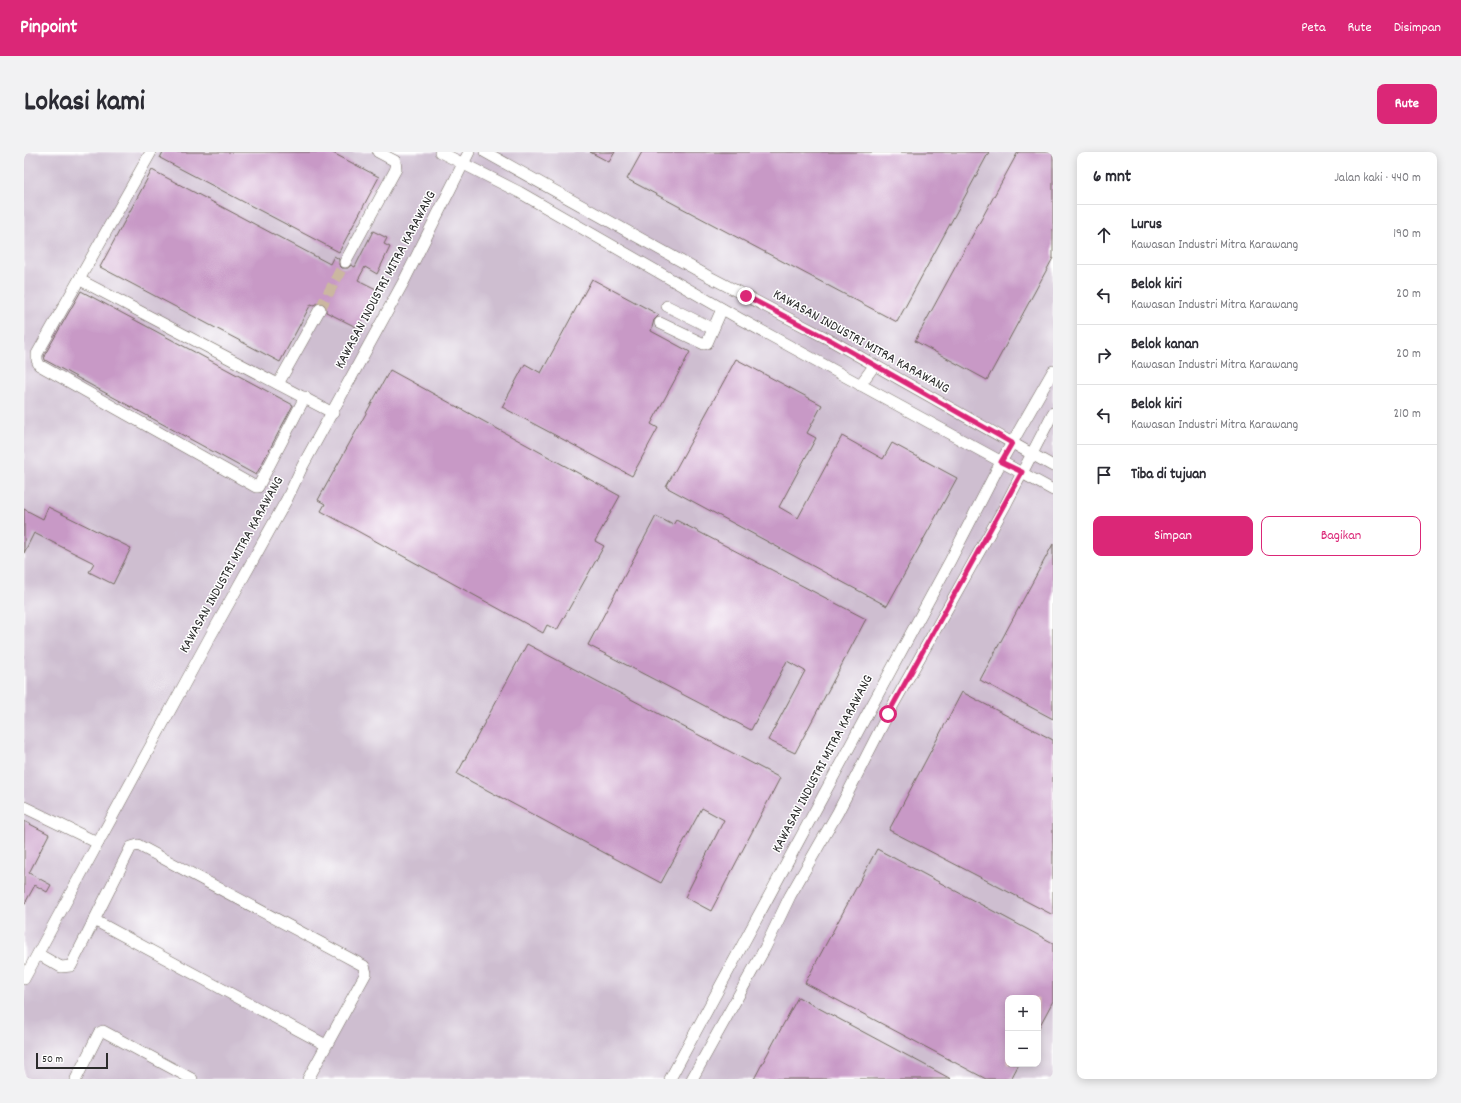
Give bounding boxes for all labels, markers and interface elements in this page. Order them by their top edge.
text: Pinpoint [20,15,77,42]
text: Peta [1301,18,1325,38]
text: Rute [1347,18,1372,38]
text: Disimpan [1394,18,1441,38]
text: Lokasi kami [24,84,145,124]
button: Rute [1377,84,1437,124]
text: 6 mnt [1093,166,1131,190]
text: Jalan kaki · 440 m [1334,169,1421,188]
street label: KAWASAN INDUSTRI MITRA KARAWANG [330,187,442,373]
text: Lurus [1131,214,1162,236]
icon: ahead [1093,224,1115,246]
text: 190 m [1393,225,1421,244]
text: Kawasan Industri Mitra Karawang [1131,236,1298,255]
text: Belok kiri [1131,274,1182,296]
icon: left [1093,284,1115,306]
street label: KAWASAN INDUSTRI MITRA KARAWANG [769,285,953,399]
text: 20 m [1396,285,1421,304]
route end [737,287,755,305]
text: Kawasan Industri Mitra Karawang [1131,296,1298,315]
text: Belok kanan [1131,334,1199,356]
icon: right [1093,344,1115,366]
text: 20 m [1396,345,1421,364]
text: Kawasan Industri Mitra Karawang [1131,356,1298,375]
text: Belok kiri [1131,394,1182,416]
icon: left [1093,404,1115,426]
text: 210 m [1393,405,1421,424]
text: Kawasan Industri Mitra Karawang [1131,416,1298,435]
icon: arrive [1093,464,1115,486]
text: Tiba di tujuan [1131,464,1206,486]
street label: KAWASAN INDUSTRI MITRA KARAWANG [175,473,289,657]
button: Simpan [1093,516,1253,556]
button: Bagikan [1261,516,1421,556]
street label: KAWASAN INDUSTRI MITRA KARAWANG [767,671,879,857]
route start [879,705,897,723]
map controls [1005,995,1041,1067]
button: + [1005,995,1041,1031]
button: − [1005,1031,1041,1067]
scale bar [36,1051,108,1070]
text: 50 m [42,1052,63,1068]

